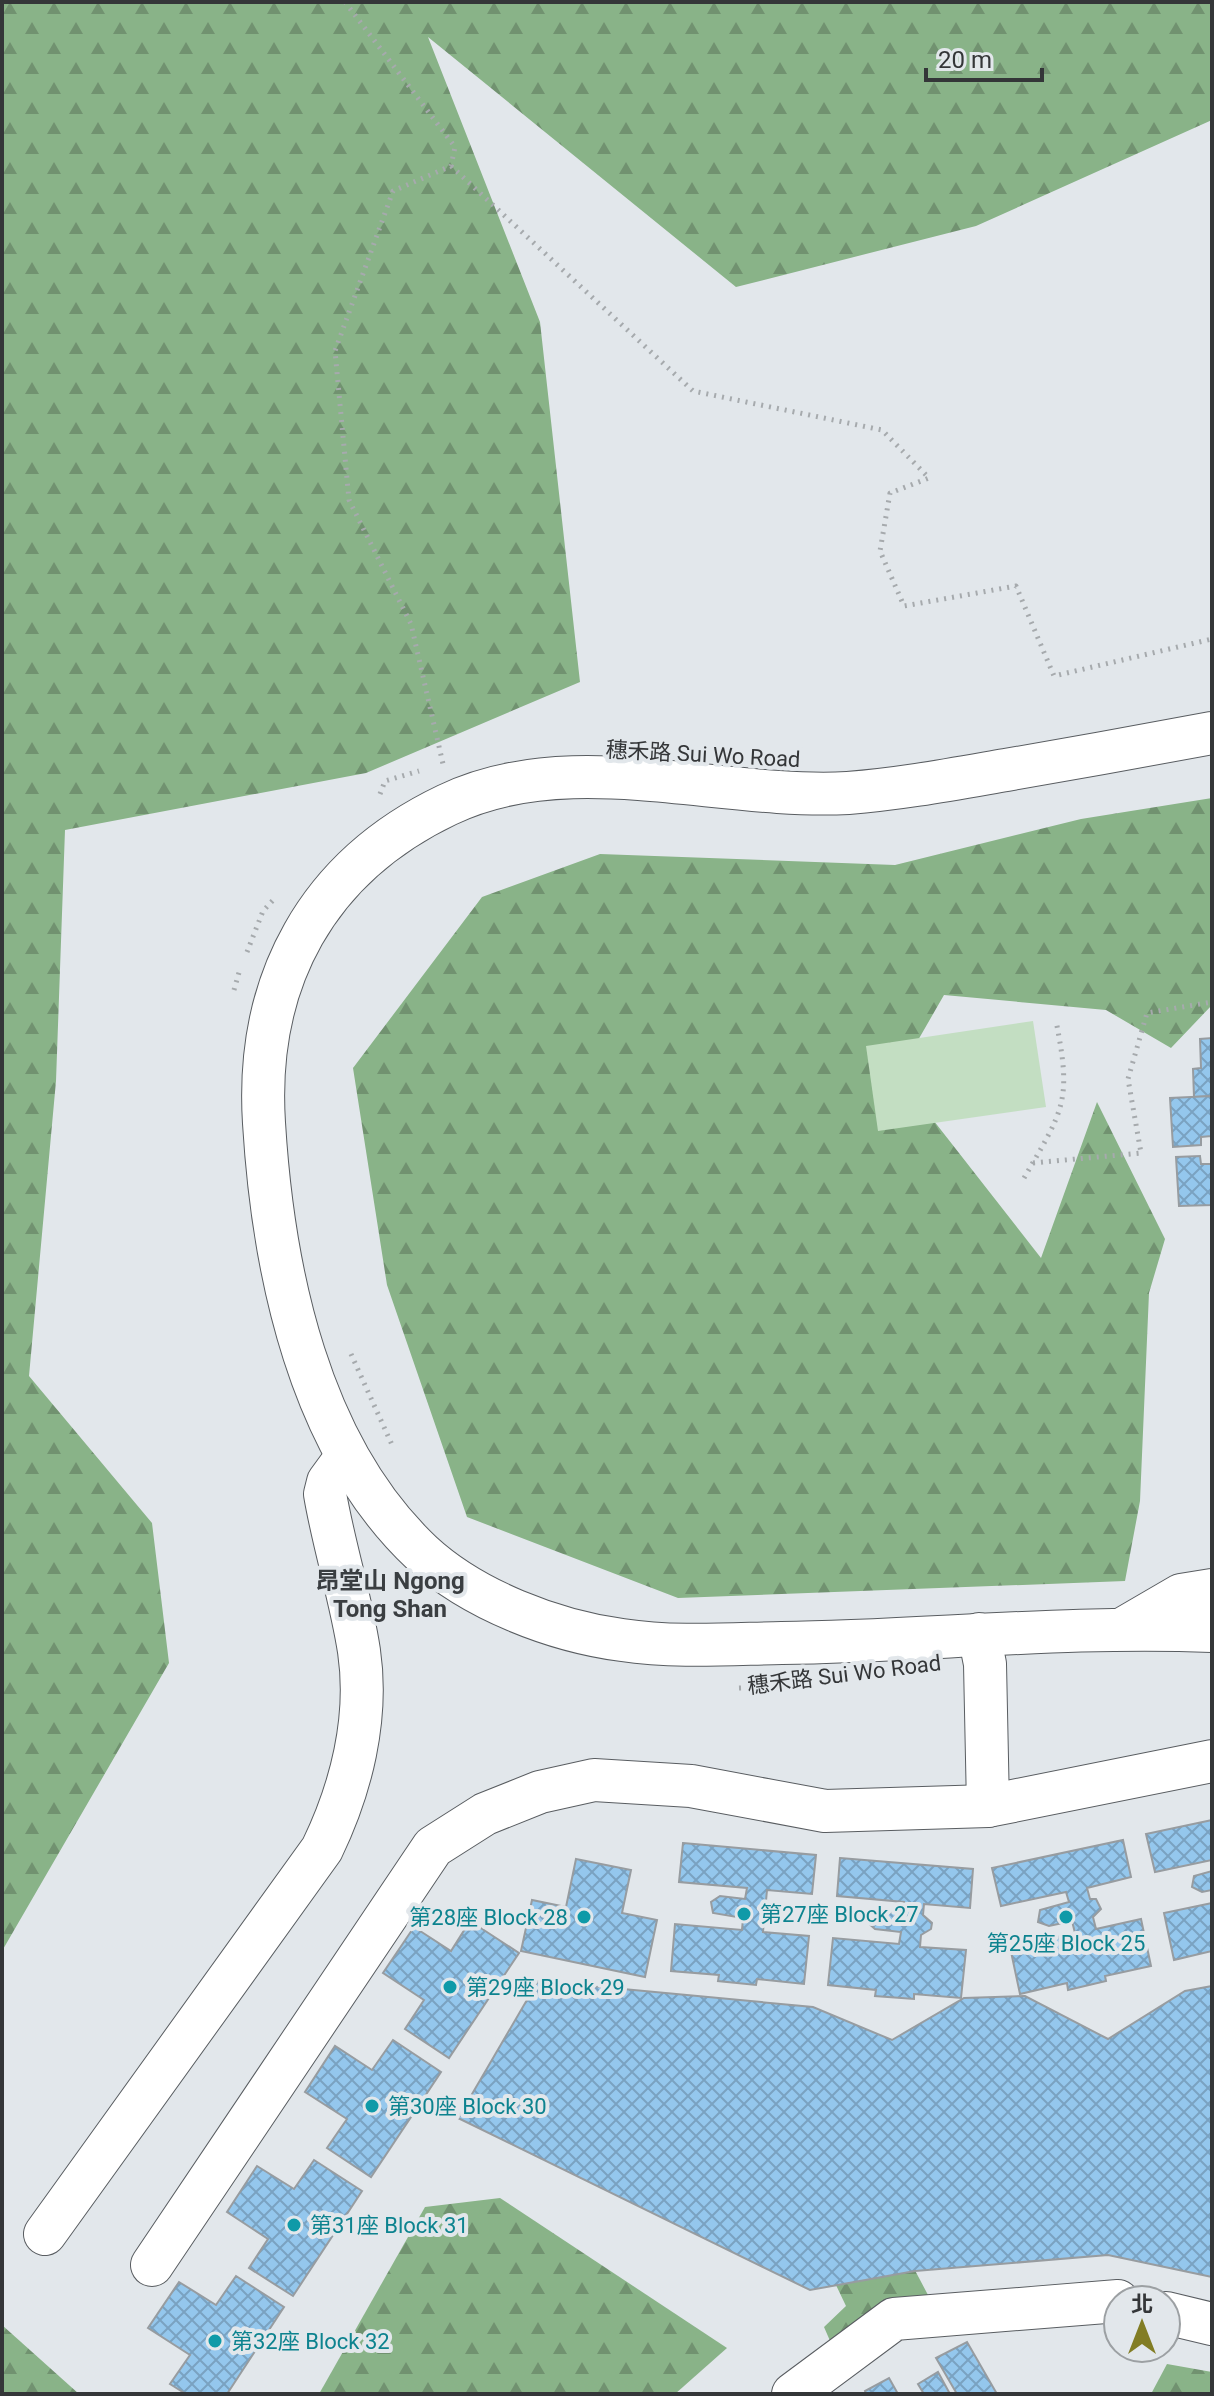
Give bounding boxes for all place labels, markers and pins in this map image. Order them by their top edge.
place label: 第27座 Block 27 [760,1902,919,1927]
place label: 第28座 Block 28 [409,1905,568,1930]
marker: 第27座 Block 27 [735,1905,753,1923]
marker: 第28座 Block 28 [575,1908,593,1926]
marker: 第25座 Block 25 [1057,1908,1075,1926]
place label: 第25座 Block 25 [987,1931,1145,1956]
place label: 第29座 Block 29 [466,1975,625,2000]
marker: 第29座 Block 29 [441,1978,459,1996]
place label: 第30座 Block 30 [388,2094,547,2119]
marker: 第30座 Block 30 [363,2097,381,2115]
place label: 第31座 Block 31 [310,2213,469,2238]
marker: 第31座 Block 31 [285,2216,303,2234]
place label: 第32座 Block 32 [231,2329,390,2354]
marker: 第32座 Block 32 [206,2332,224,2350]

